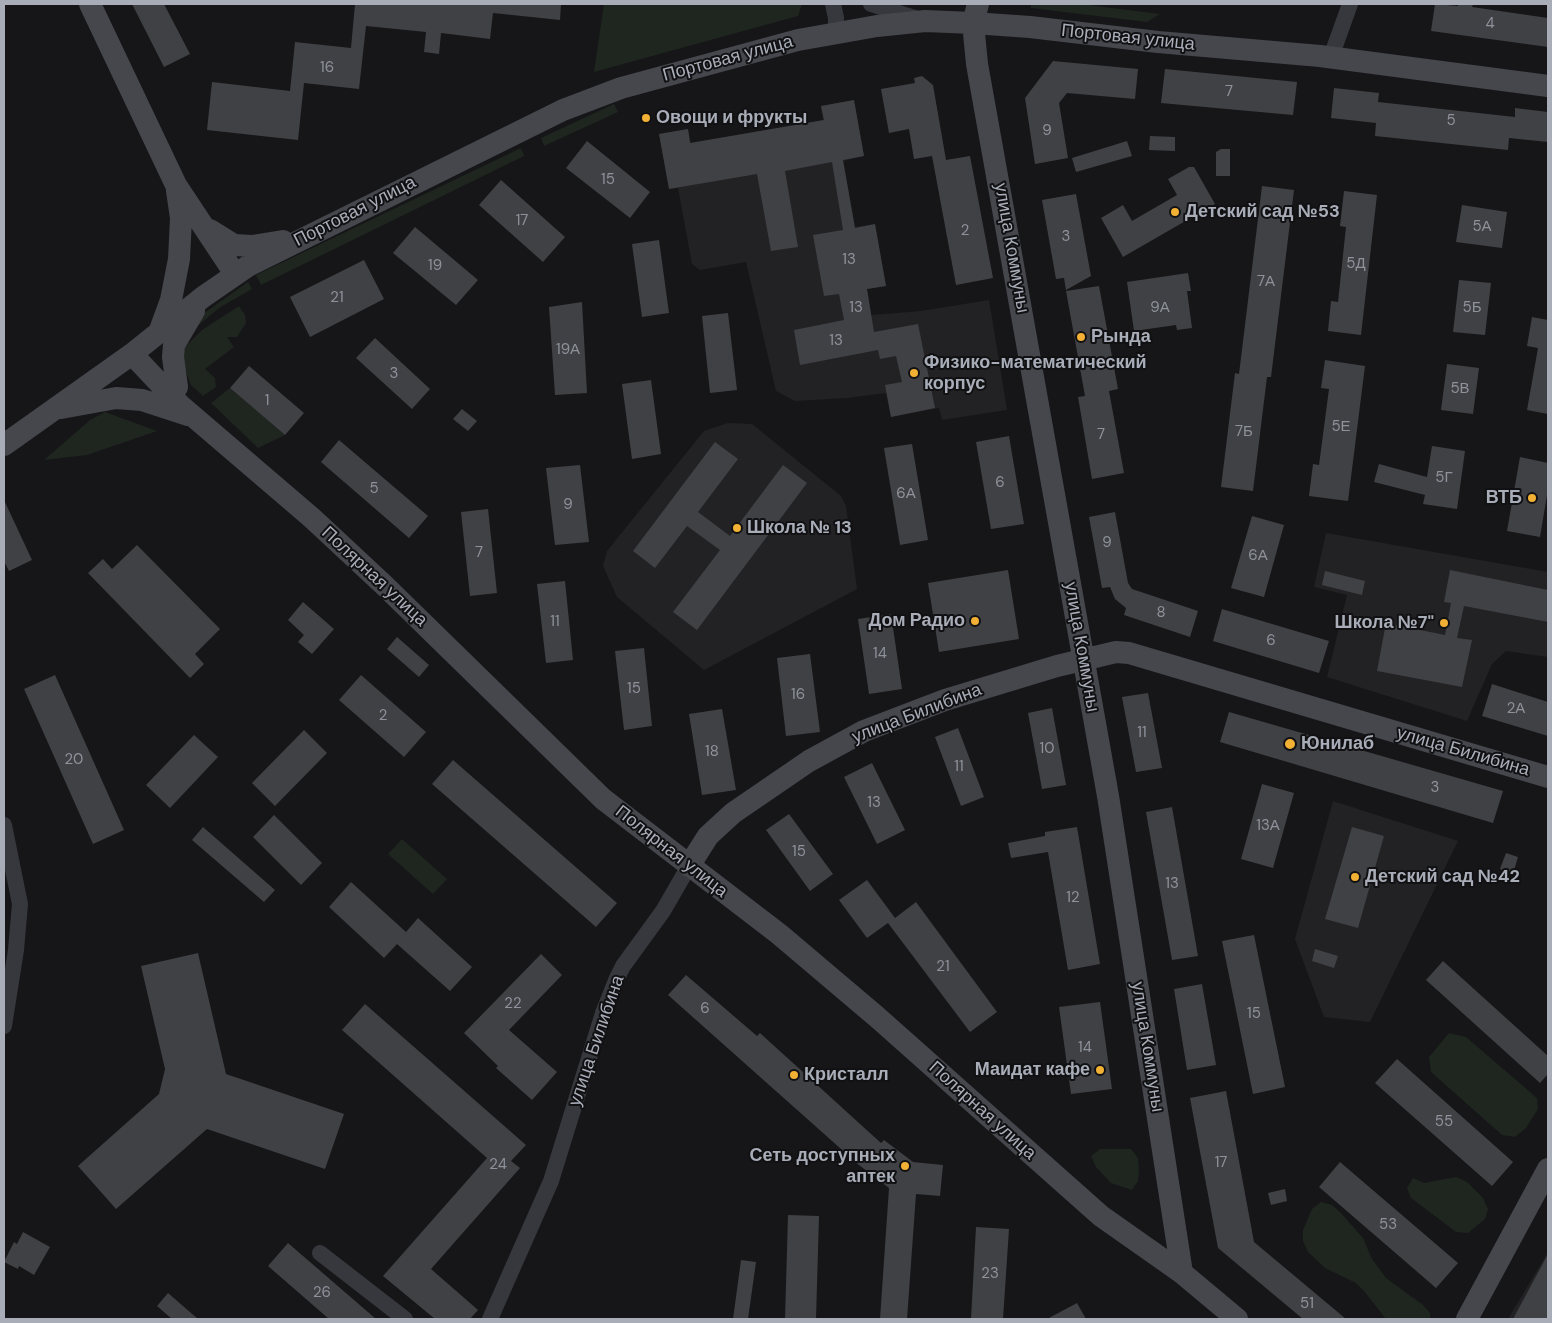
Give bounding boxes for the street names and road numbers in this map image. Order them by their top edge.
street label: Портовая улица [1060,20,1196,56]
street label: Портовая улица [660,31,796,87]
street label: Портовая улица [290,172,420,252]
street label: улица Коммуны [989,181,1033,315]
street label: Полярная улица [317,522,431,632]
street label: улица Коммуны [1059,580,1103,714]
street label: улица Билибина [849,679,985,749]
street label: улица Билибина [1394,723,1532,781]
street label: Полярная улица [610,801,732,903]
street label: улица Билибина [564,973,630,1109]
street label: улица Коммуны [1126,980,1168,1114]
street label: Полярная улица [924,1057,1040,1165]

